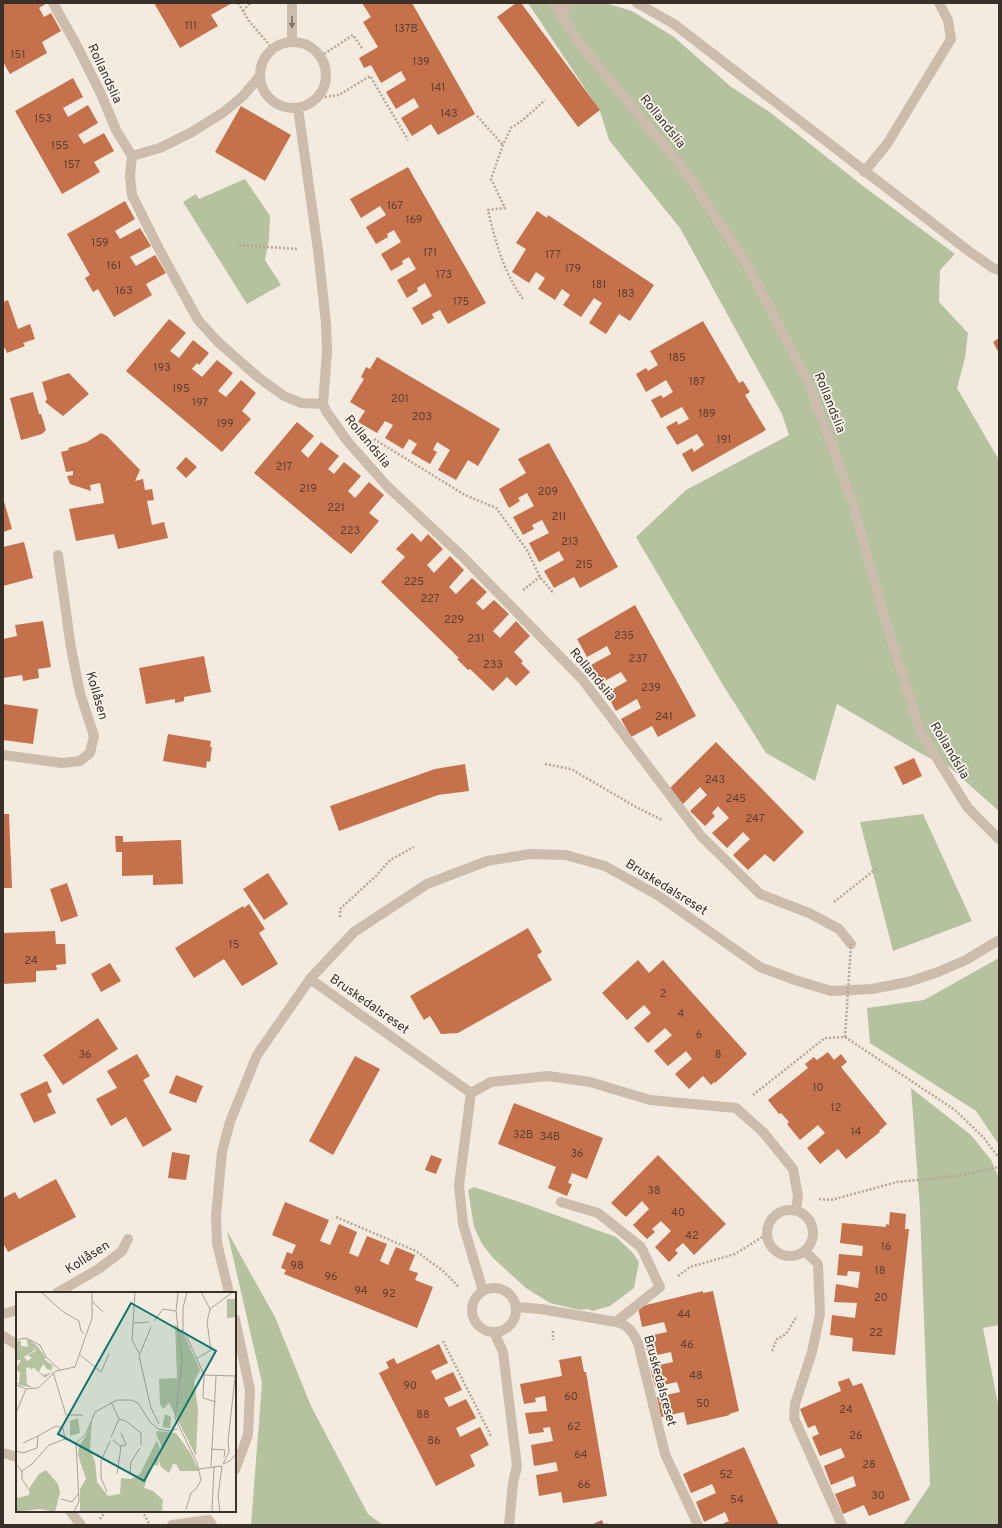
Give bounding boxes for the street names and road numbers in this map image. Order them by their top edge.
street label: Rollandslia [83,42,125,106]
street label: Rollandslia [636,92,688,152]
street label: Rollandslia [810,370,848,436]
street label: Rollandslia [340,412,394,472]
street label: Rollandslia [565,645,619,705]
street label: Kollåsen [81,670,111,722]
street label: Rollandslia [926,720,972,782]
street label: Bruskedalsreset [622,856,710,920]
street label: Bruskedalsreset [326,972,412,1038]
street label: Kollåsen [63,1238,113,1278]
street label: Bruskedalsreset [639,1334,679,1428]

